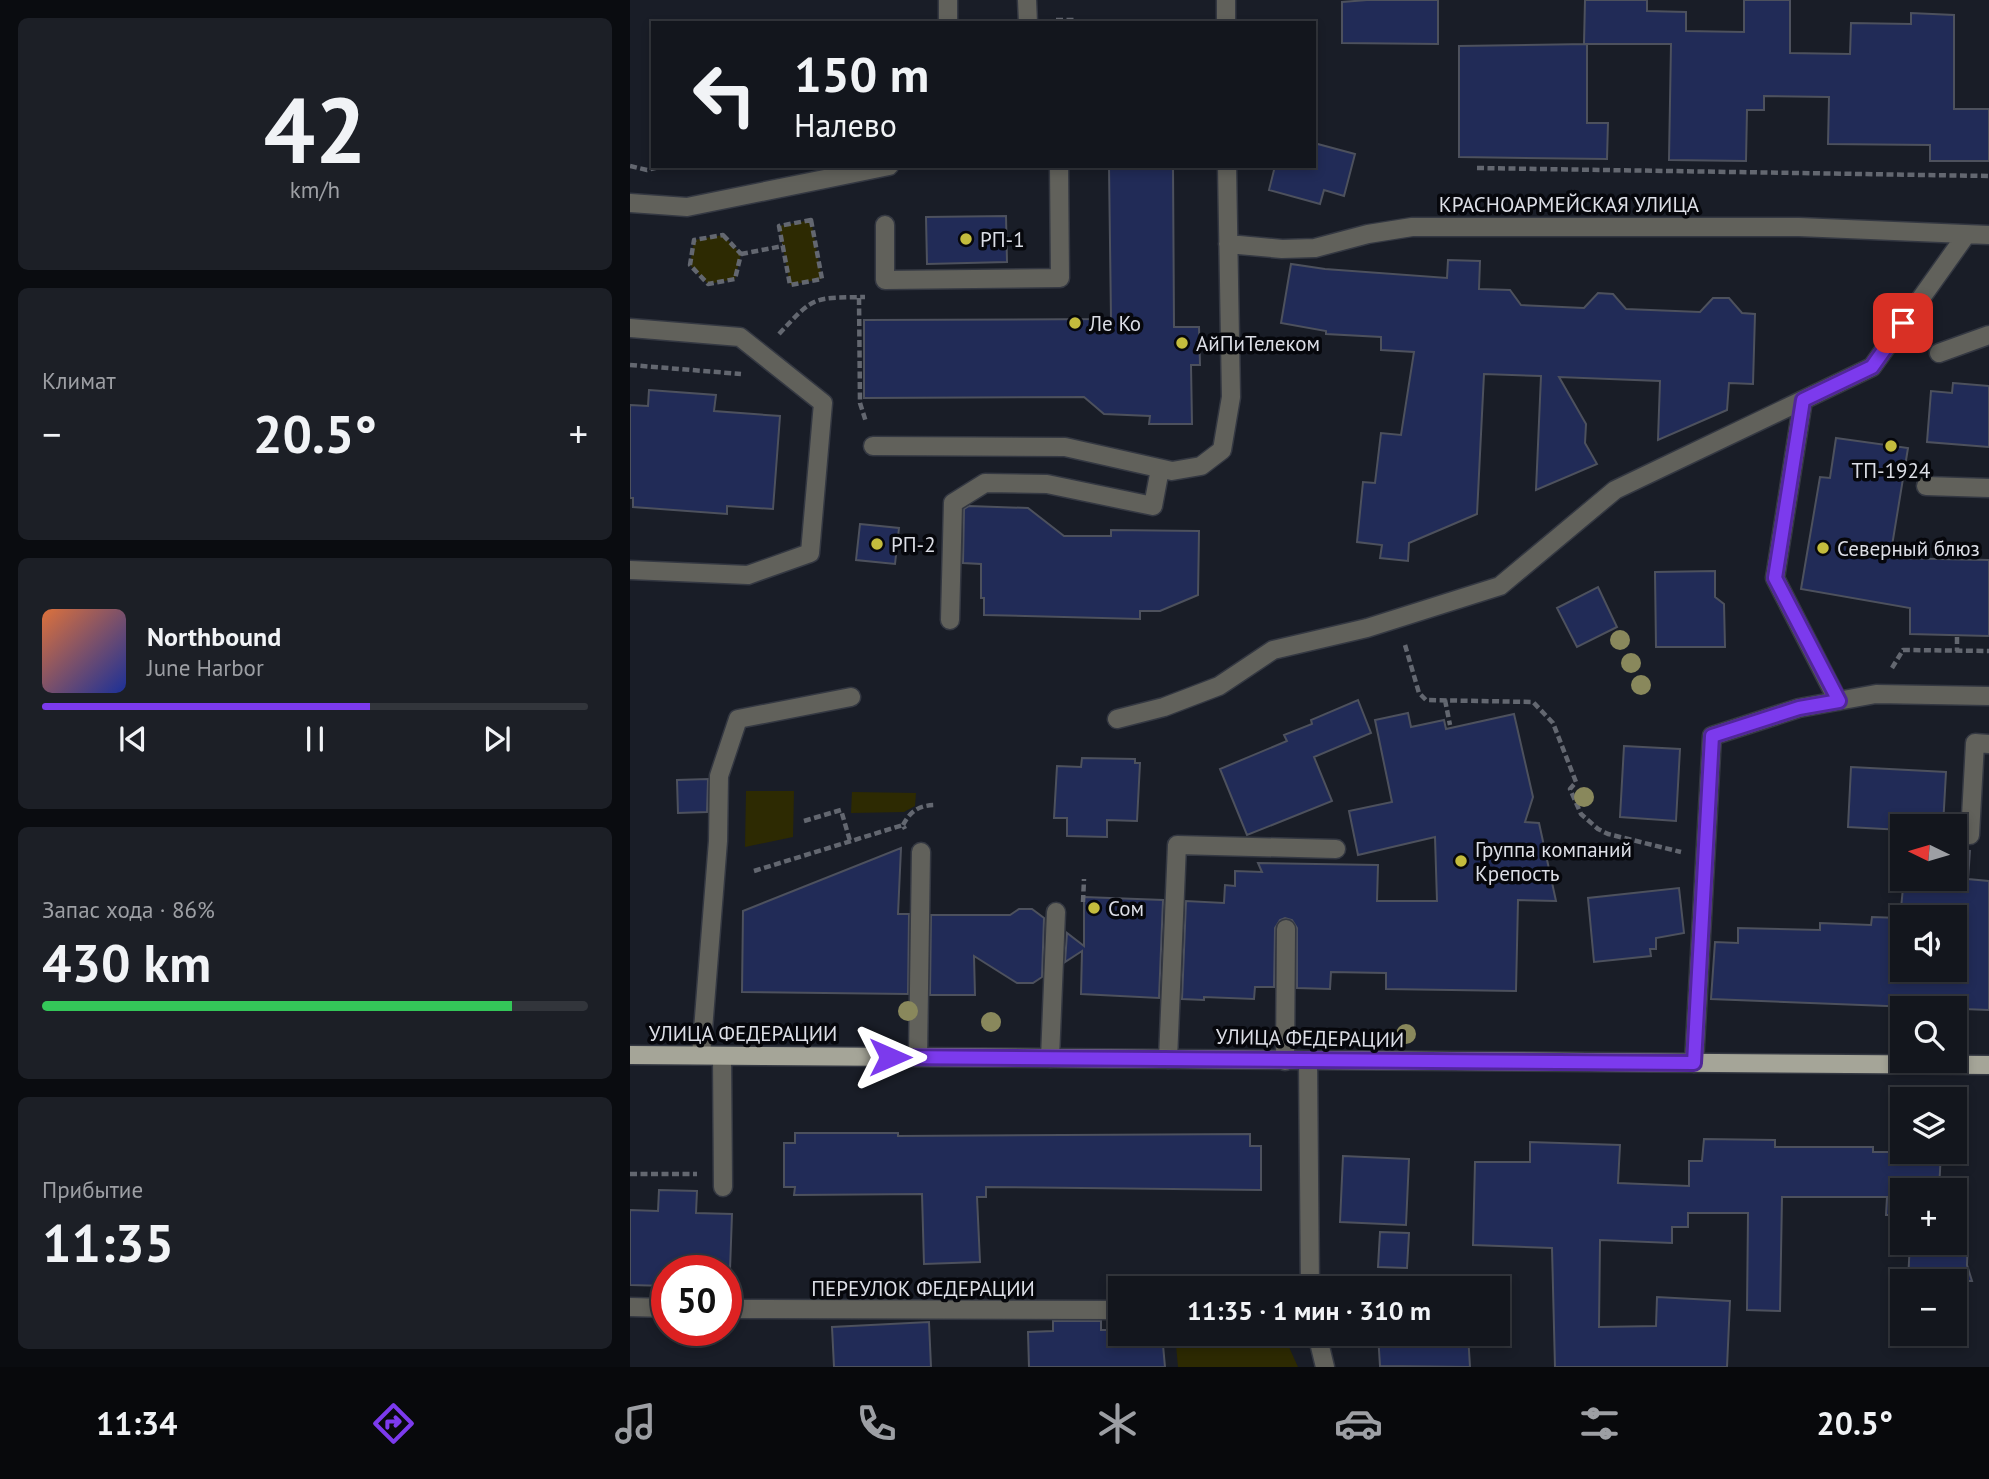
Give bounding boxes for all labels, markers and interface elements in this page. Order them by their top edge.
text: 150 m [794,42,929,106]
icon: left [679,49,770,140]
text: 42 [263,70,367,188]
text: Налево [794,104,897,146]
text: km/h [290,175,340,204]
street label: КРАСНОАРМЕЙСКАЯ УЛИЦА [1439,191,1700,218]
place label: РП-1 [980,226,1025,253]
marker: РП-1 [958,231,974,247]
pin [1873,293,1933,353]
icon: arrive [1884,304,1922,342]
place label: Ле Ко [1088,310,1141,337]
marker: Ле Ко [1067,315,1083,331]
place label: АйПиТелеком [1196,330,1320,357]
marker: АйПиТелеком [1174,335,1190,351]
text: Климат [42,366,116,395]
text: 20.5° [253,400,377,467]
text: − [42,409,61,458]
text: + [569,409,588,458]
marker: ТП-1924 [1883,438,1899,454]
place label: ТП-1924 [1852,457,1930,484]
place label: РП-2 [891,531,936,558]
place label: Северный блюз [1837,535,1980,562]
marker: РП-2 [869,536,885,552]
marker: Северный блюз [1815,540,1831,556]
text: Northbound [147,620,281,653]
text: June Harbor [147,653,264,682]
icon: previous [114,720,152,758]
icon: pause [296,720,334,758]
icon: next [478,720,516,758]
north arrow [1890,814,1967,891]
map controls [1890,814,1967,1346]
place label: Группа компаний Крепость [1475,836,1632,887]
marker: Группа компаний Крепость [1453,853,1469,869]
text: Запас хода · 86% [42,895,215,924]
place label: Сом [1108,895,1144,922]
marker: Сом [1086,900,1102,916]
button: sound [1890,905,1967,982]
text: 430 km [42,929,211,996]
button: search [1890,996,1967,1073]
street label: УЛИЦА ФЕДЕРАЦИИ [649,1020,837,1047]
position arrow [853,1020,927,1094]
street label: УЛИЦА ФЕДЕРАЦИИ [1216,1023,1404,1053]
button: layers [1890,1087,1967,1164]
text: Прибытие [42,1175,143,1204]
button: + [1890,1178,1967,1255]
text: 11:35 [42,1209,174,1276]
speed limit sign: 50 [651,1255,742,1346]
button: − [1890,1269,1967,1346]
street label: ПЕРЕУЛОК ФЕДЕРАЦИИ [811,1275,1035,1302]
text: 11:35 · 1 мин · 310 m [1187,1294,1431,1327]
icon: directions [369,1399,418,1448]
icon: music [611,1399,660,1448]
icon: phone [852,1399,901,1448]
icon: climate [1093,1399,1142,1448]
icon: car [1334,1399,1383,1448]
icon: filters [1575,1399,1624,1448]
text: 11:34 [96,1402,177,1444]
text: 20.5° [1817,1402,1893,1444]

